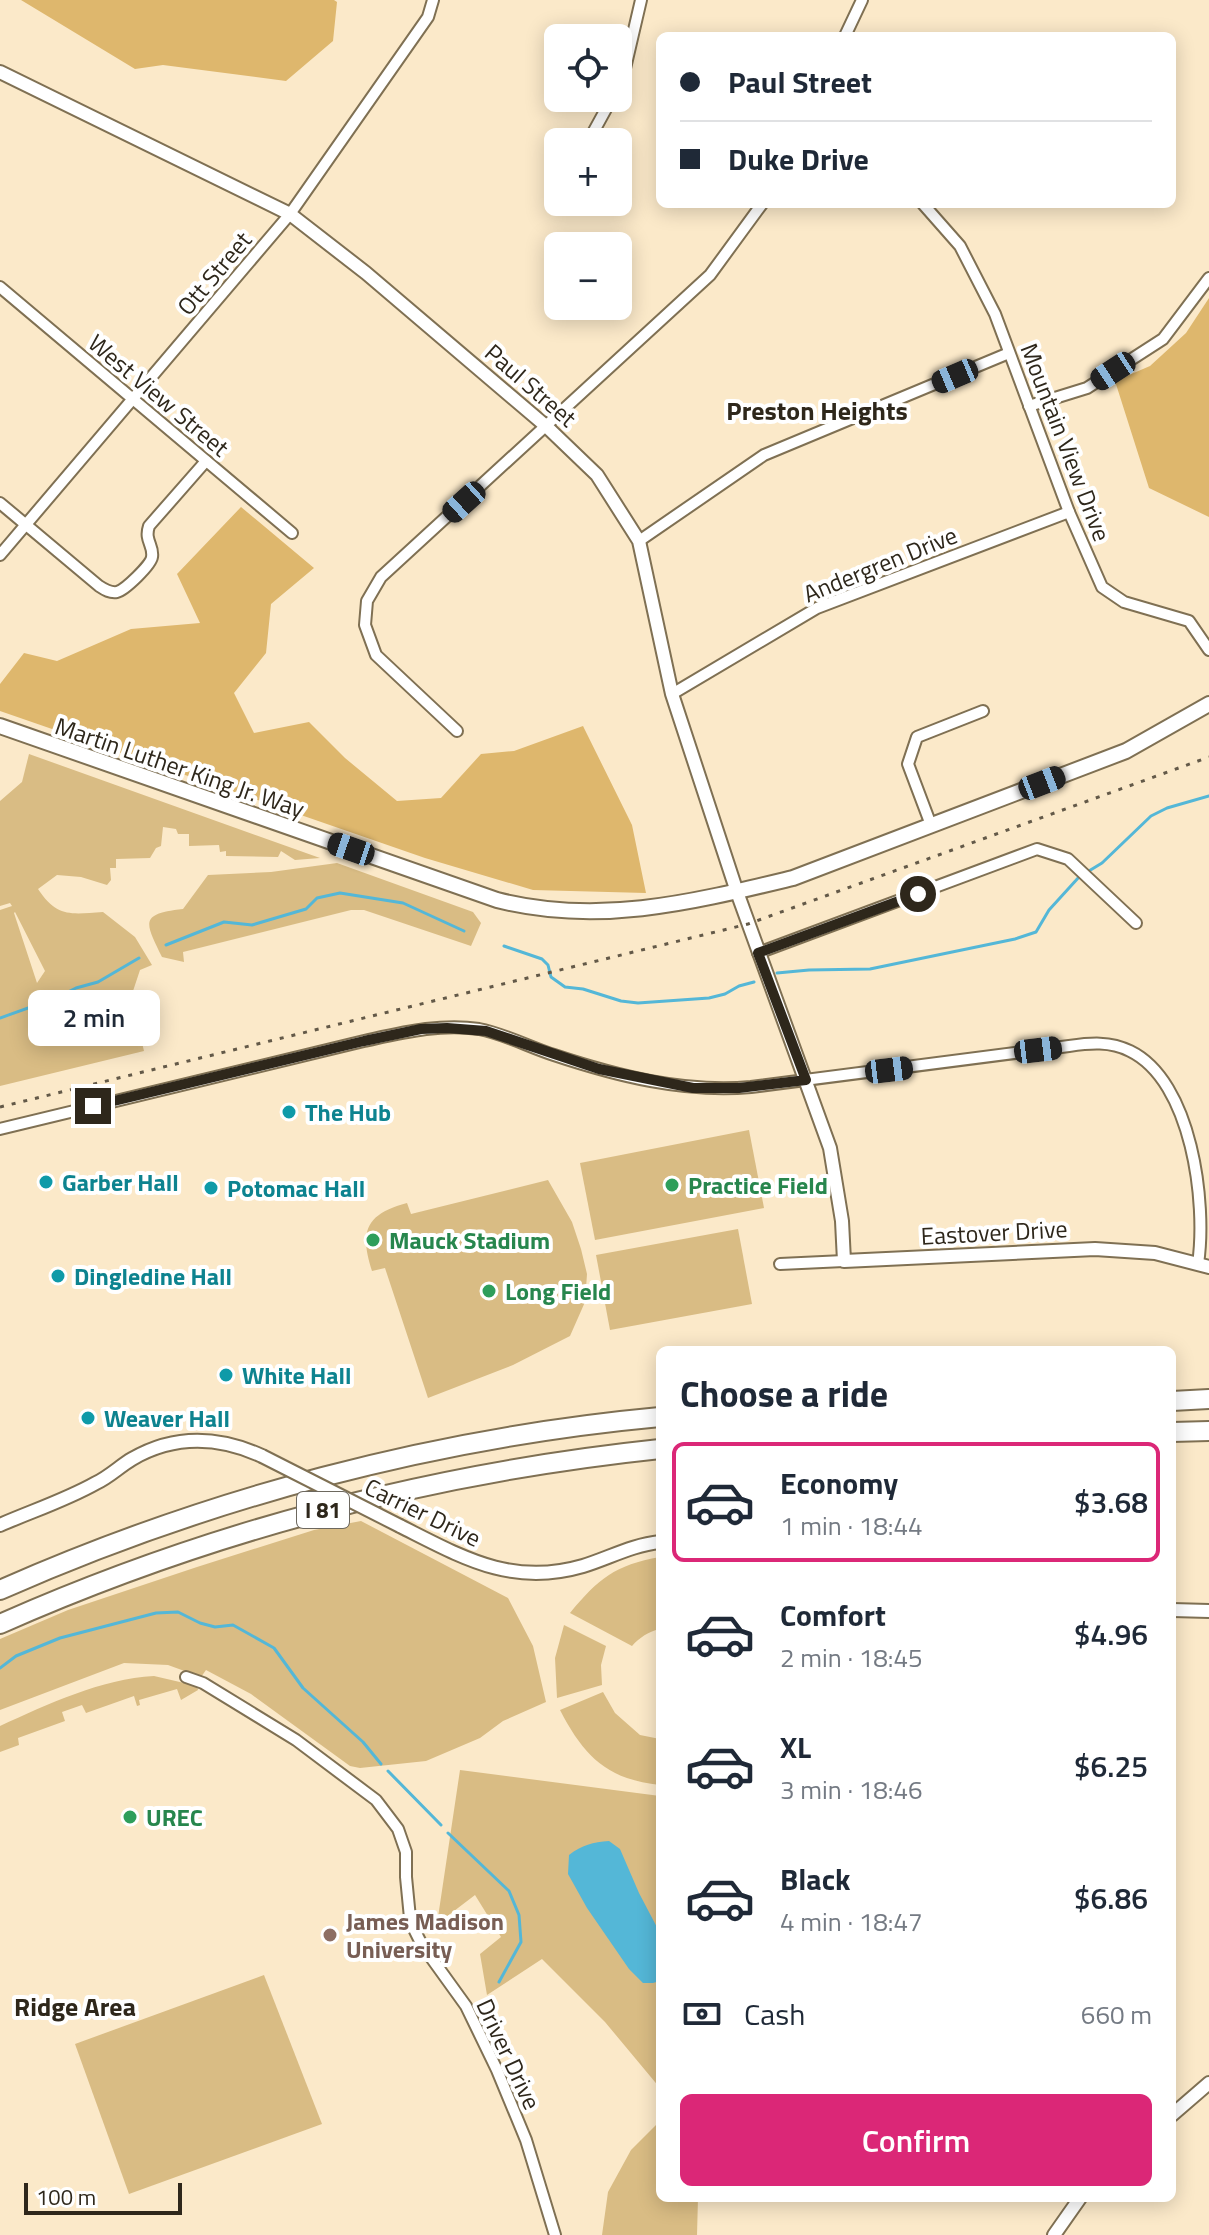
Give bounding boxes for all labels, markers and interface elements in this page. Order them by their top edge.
map controls [544,24,632,320]
button: locate [544,24,632,112]
text: Paul Street [728,59,872,105]
button: + [544,128,632,216]
text: Duke Drive [728,136,869,182]
street label: Ott Street [168,223,260,323]
button: − [544,232,632,320]
street label: West View Street [81,325,238,465]
street label: Paul Street [477,335,585,436]
street label: Mountain View Drive [1012,338,1120,546]
car [1086,348,1140,394]
car [928,356,982,396]
district label: Preston Heights [726,391,908,430]
car [438,477,490,527]
street label: Andergren Drive [798,517,962,611]
street label: Martin Luther King Jr. Way [50,707,310,827]
car [1015,763,1069,803]
car [324,830,378,868]
route start [900,876,936,912]
callout: 2 min [27,990,159,1046]
text: 2 min [63,998,125,1037]
car [1013,1035,1063,1065]
car [864,1055,914,1085]
route end [75,1088,111,1124]
place label: The Hub [305,1094,391,1130]
marker: The Hub [280,1103,298,1121]
place label: Garber Hall [62,1164,179,1200]
place label: Practice Field [688,1167,828,1203]
place label: Potomac Hall [227,1170,365,1206]
marker: Garber Hall [37,1173,55,1191]
marker: Practice Field [663,1176,681,1194]
marker: Potomac Hall [202,1179,220,1197]
street label: Eastover Drive [920,1210,1068,1254]
place label: Mauck Stadium [389,1222,550,1258]
marker: Mauck Stadium [364,1231,382,1249]
place label: Dingledine Hall [74,1258,232,1294]
marker: Dingledine Hall [49,1267,67,1285]
place label: Long Field [505,1273,611,1309]
marker: Long Field [480,1282,498,1300]
place label: White Hall [242,1357,352,1393]
marker: White Hall [217,1366,235,1384]
text: Choose a ride [680,1366,888,1421]
place label: Weaver Hall [104,1400,230,1436]
marker: Weaver Hall [79,1409,97,1427]
text: Economy [780,1460,898,1506]
icon: car [684,1466,756,1538]
street label: Carrier Drive [359,1468,487,1556]
text: $3.68 [1074,1479,1148,1525]
road number: I 81 [297,1492,349,1528]
text: 1 min · 18:44 [780,1506,923,1545]
text: Comfort [780,1592,886,1638]
icon: car [684,1598,756,1670]
text: $4.96 [1074,1611,1148,1657]
text: 2 min · 18:45 [780,1638,923,1677]
text: XL [780,1724,811,1770]
icon: car [684,1730,756,1802]
text: $6.25 [1074,1743,1148,1789]
text: 3 min · 18:46 [780,1770,923,1809]
place label: UREC [146,1799,203,1835]
marker: UREC [121,1808,139,1826]
text: Black [780,1856,851,1902]
icon: car [684,1862,756,1934]
text: $6.86 [1074,1875,1148,1921]
text: 4 min · 18:47 [780,1902,923,1941]
place label: James Madison University [346,1903,504,1967]
marker: James Madison University [321,1926,339,1944]
district label: Ridge Area [14,1987,136,2026]
text: Cash [744,1991,805,2037]
icon: cash [680,1992,724,2036]
street label: Driver Drive [468,1993,550,2115]
text: 660 m [1081,1995,1152,2034]
button: Confirm [680,2094,1152,2186]
scale bar [24,2179,182,2215]
text: 100 m [36,2180,96,2214]

